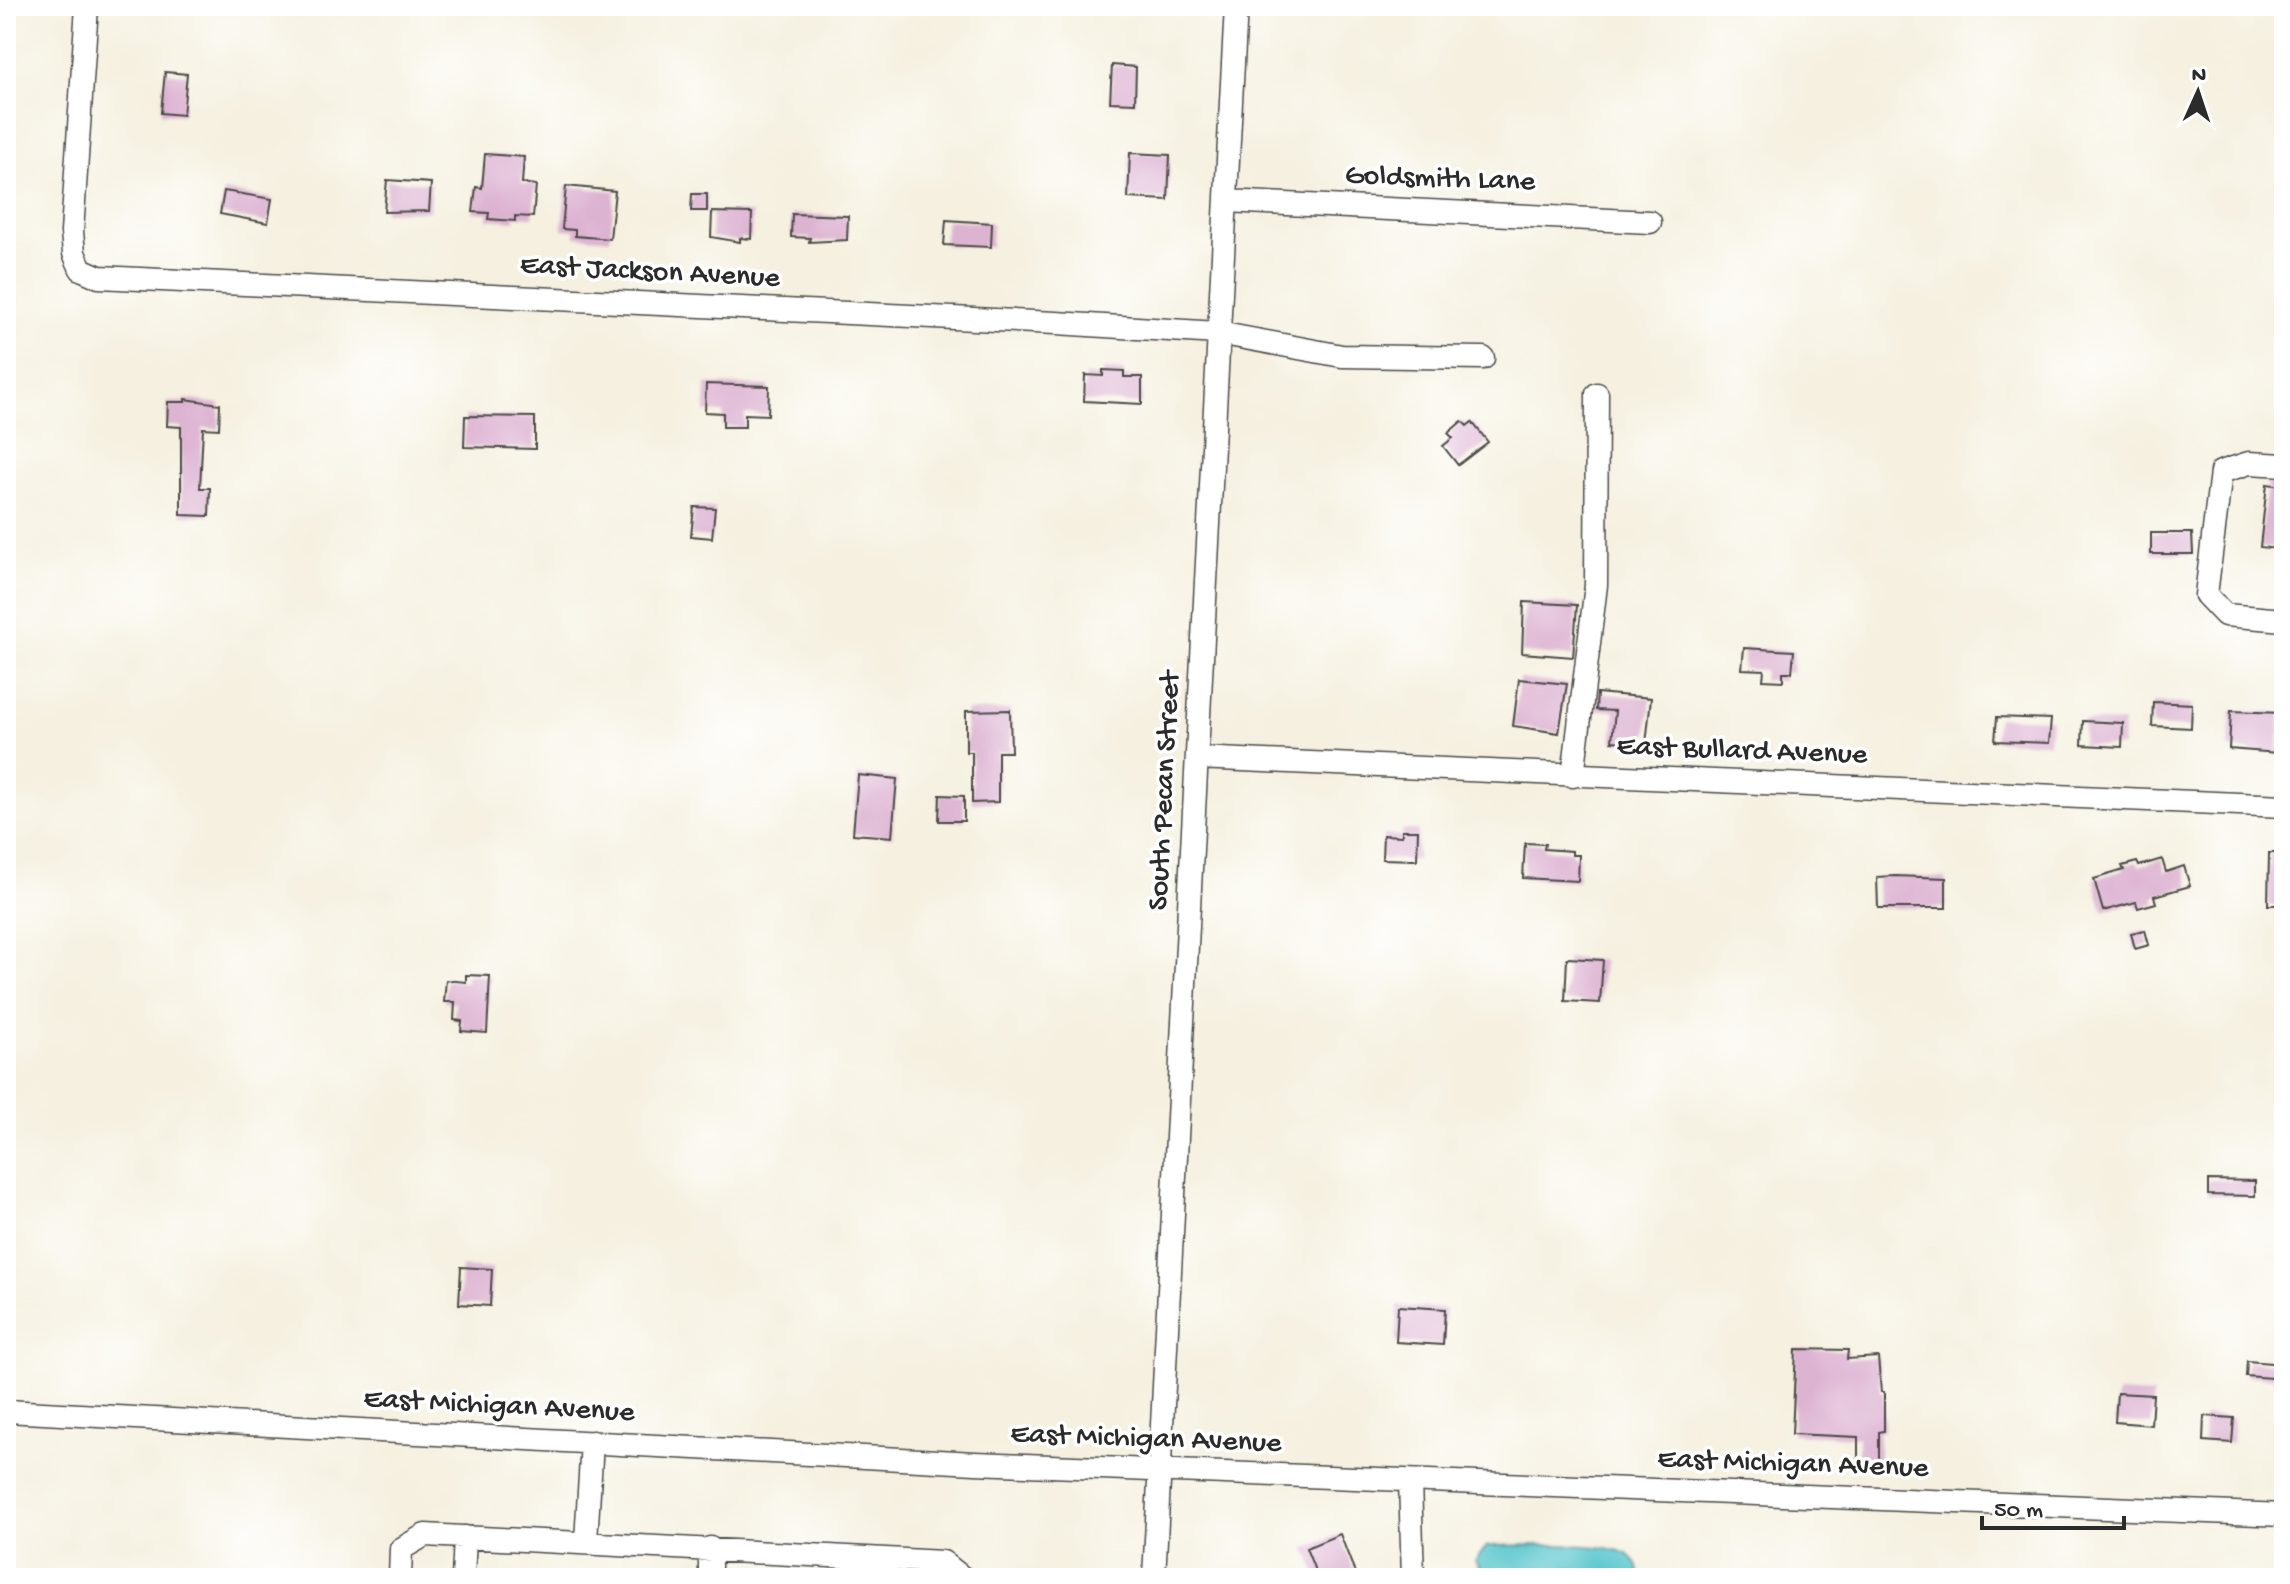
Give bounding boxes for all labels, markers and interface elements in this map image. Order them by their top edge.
north arrow [2158,52,2238,132]
text: N [2191,63,2207,89]
street label: Goldsmith Lane [1344,159,1536,201]
street label: East Jackson Avenue [519,249,781,297]
street label: South Pecan Street [1142,668,1190,911]
street label: East Bullard Avenue [1616,730,1868,774]
street label: East Michigan Avenue [363,1382,636,1432]
street label: East Michigan Avenue [1010,1418,1283,1462]
street label: East Michigan Avenue [1657,1443,1930,1487]
scale bar [1982,1480,2124,1530]
text: 50 m [1994,1497,2043,1526]

